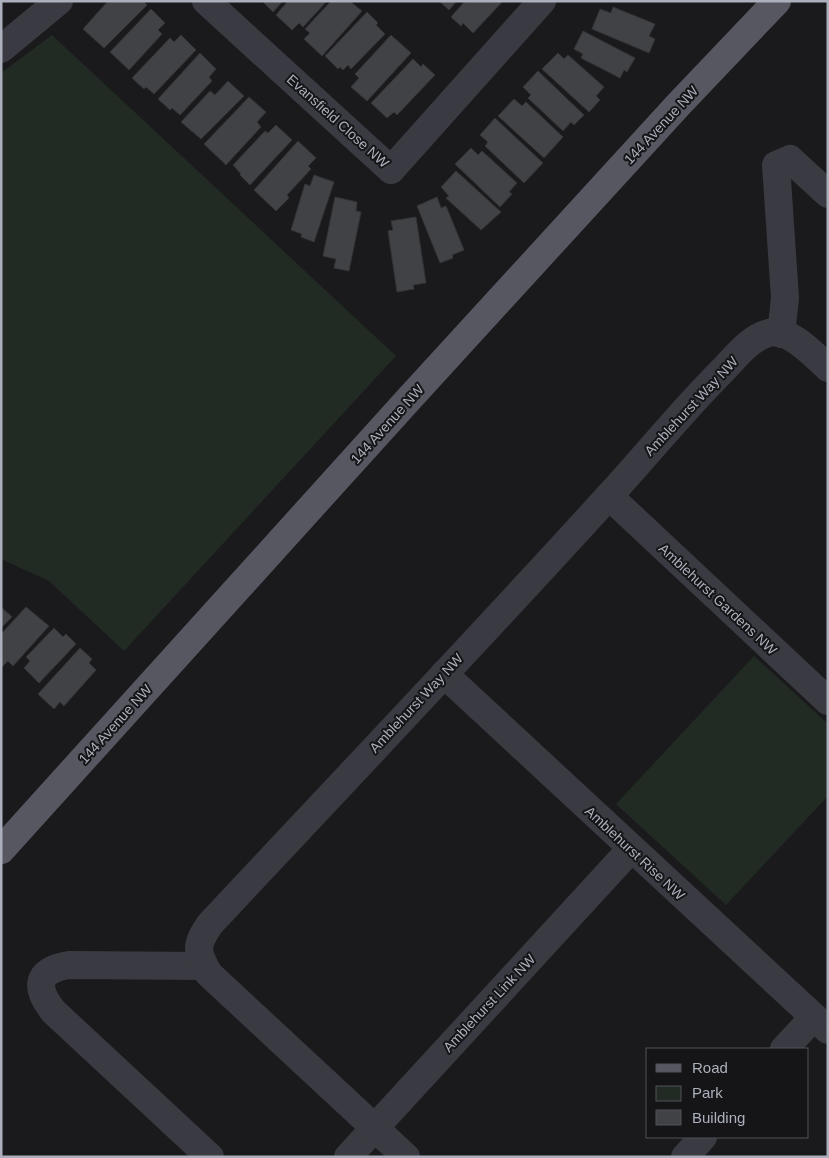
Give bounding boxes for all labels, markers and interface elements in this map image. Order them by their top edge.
street label: Evansfield Close NW [284,71,393,171]
street label: 144 Avenue NW [621,82,702,167]
street label: Amblehurst Way NW [641,353,742,459]
street label: 144 Avenue NW [347,381,427,467]
street label: Amblehurst Gardens NW [656,540,781,658]
street label: Amblehurst Way NW [366,650,467,756]
street label: 144 Avenue NW [75,681,155,767]
street label: Amblehurst Rise NW [582,803,689,904]
street label: Amblehurst Link NW [440,950,539,1055]
legend [646,1048,809,1138]
text: Road [692,1059,728,1076]
text: Park [692,1084,723,1101]
text: Building [692,1109,745,1126]

